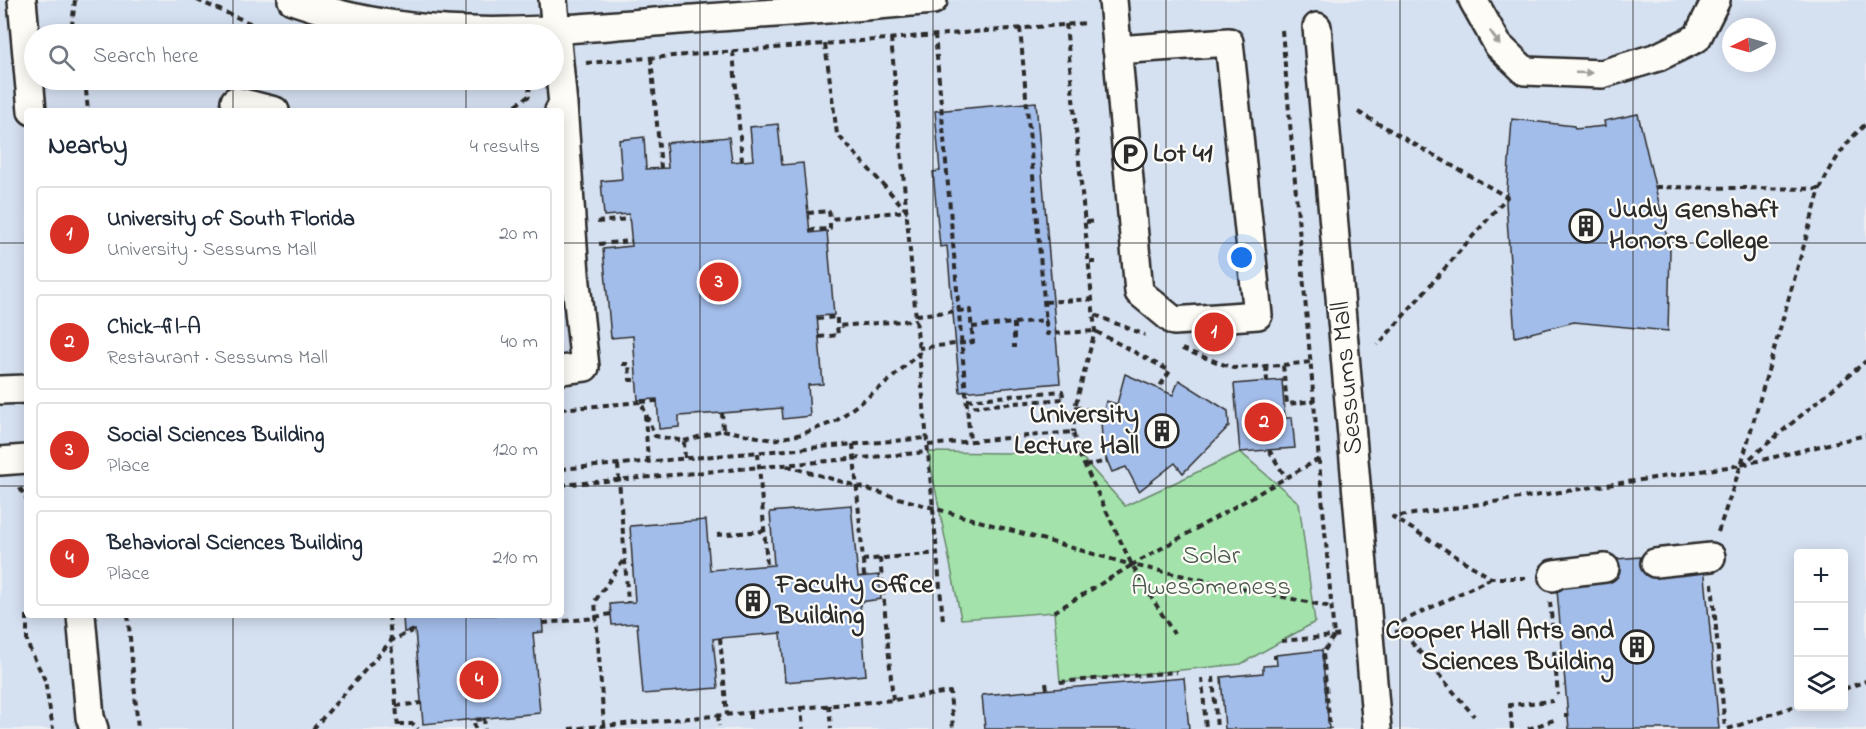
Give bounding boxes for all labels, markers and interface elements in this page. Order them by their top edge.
north arrow [1722,18,1776,72]
search box [24,24,564,90]
one-way arrow [1489,30,1501,46]
icon: search [45,41,78,74]
text: Search here [93,41,198,73]
one-way arrow [1574,68,1593,78]
text: Nearby [48,128,127,166]
text: 4 results [470,133,540,162]
place label: Lot 41 [1153,135,1213,174]
parking icon: Lot 41 [1112,136,1148,172]
place label: Judy Genshaft Honors College [1609,191,1779,262]
text: University of South Florida [107,204,355,236]
building icon: Judy Genshaft Honors College [1568,208,1604,244]
text: 1 [66,220,73,249]
text: 20 m [499,220,538,249]
text: University · Sessums Mall [107,236,316,265]
your location [1227,243,1256,272]
pin: 3 [700,260,738,304]
street label: Sessums Mall [1322,300,1374,456]
pin: 1 [1194,310,1234,354]
text: Chick-fil-A [107,312,201,344]
text: 2 [65,328,74,357]
text: 40 m [501,328,538,357]
text: Restaurant · Sessums Mall [107,344,328,373]
place label: University Lecture Hall [1014,396,1139,466]
pin: 2 [1244,400,1284,444]
building icon: University Lecture Hall [1144,413,1180,449]
text: Social Sciences Building [107,420,324,452]
text: 3 [65,436,74,465]
text: 120 m [493,436,538,465]
text: Place [107,452,149,481]
text: Behavioral Sciences Building [107,528,363,560]
park label: Solar Awesomeness [1131,537,1291,607]
text: 4 [65,544,74,573]
text: 210 m [493,544,538,573]
map controls [1794,549,1848,711]
button: + [1794,549,1848,603]
text: Place [107,560,149,589]
place label: Faculty Office Building [774,566,934,637]
building icon: Faculty Office Building [735,583,771,619]
button: − [1794,603,1848,657]
place label: Cooper Hall Arts and Sciences Building [1385,612,1615,683]
building icon: Cooper Hall Arts and Sciences Building [1619,629,1655,665]
button: layers [1794,657,1848,711]
pin: 4 [460,658,498,702]

